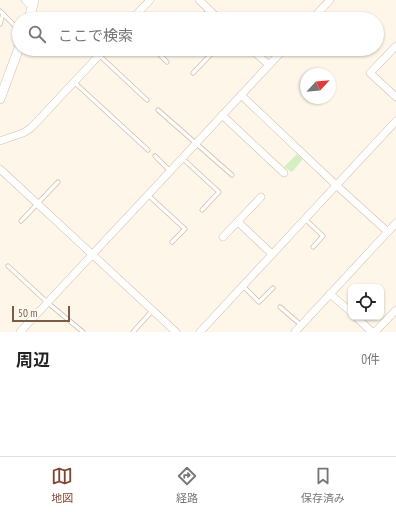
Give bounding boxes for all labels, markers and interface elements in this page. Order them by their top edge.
search box [12,12,384,56]
icon: search [26,23,48,45]
text: ここで検索 [58,26,133,45]
north arrow [300,68,336,104]
map controls [348,284,384,320]
button: locate [348,284,384,320]
scale bar [12,304,70,323]
text: 50 m [18,306,37,320]
text: 周辺 [16,349,50,371]
text: 0件 [361,351,380,368]
tab: 地図 [51,465,73,505]
tab: 経路 [176,465,198,505]
tab: 保存済み [301,465,345,505]

